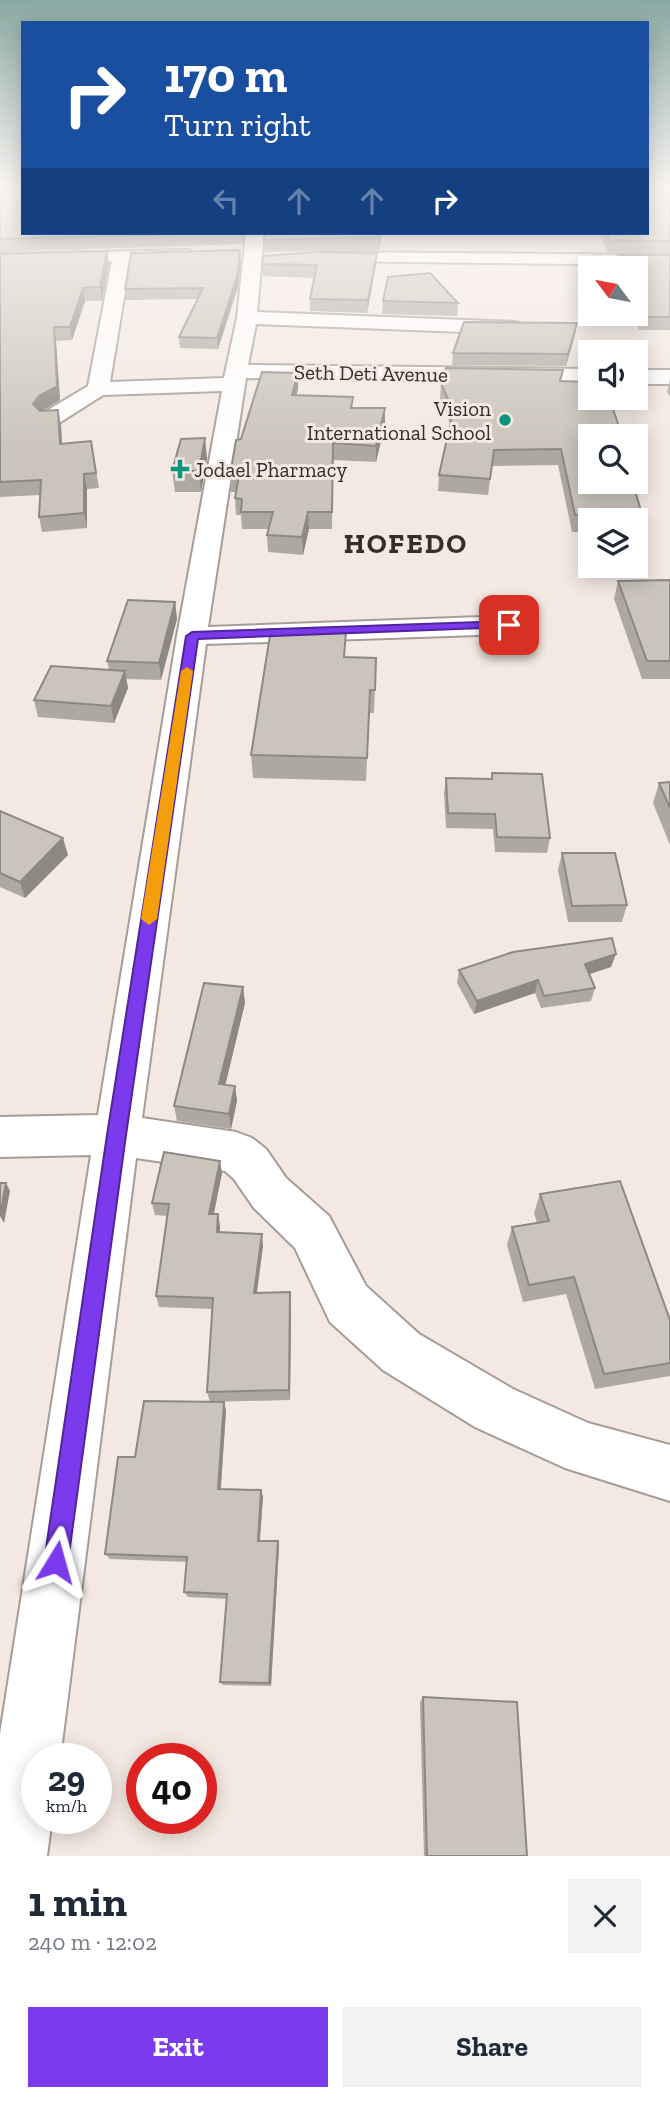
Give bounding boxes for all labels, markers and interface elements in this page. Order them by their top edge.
text: 170 m [164,46,287,105]
icon: right [49,49,140,140]
text: Turn right [164,106,311,144]
icon: left [207,182,245,220]
icon: ahead [280,182,318,220]
icon: ahead [353,182,391,220]
icon: right [426,182,464,220]
north arrow [578,256,648,326]
map controls [578,256,648,578]
button: sound [578,340,648,410]
street label: Seth Deti Avenue [294,359,448,387]
place label: Vision International School [307,396,491,445]
marker: Vision International School [497,412,513,428]
button: search [578,424,648,494]
place label: Jodael Pharmacy [194,457,347,482]
marker: Jodael Pharmacy [172,461,188,477]
button: layers [578,508,648,578]
district label: HOFEDO [344,527,468,560]
pin [479,595,539,655]
icon: arrive [490,606,528,644]
position arrow [19,1525,93,1599]
speed limit sign: 40 [126,1743,217,1834]
text: 29 [48,1758,85,1800]
text: km/h [46,1795,87,1817]
text: 1 min [28,1876,127,1927]
button: close [568,1879,642,1953]
text: 240 m · 12:02 [28,1928,157,1956]
button: Exit [28,2007,328,2087]
button: Share [342,2007,642,2087]

